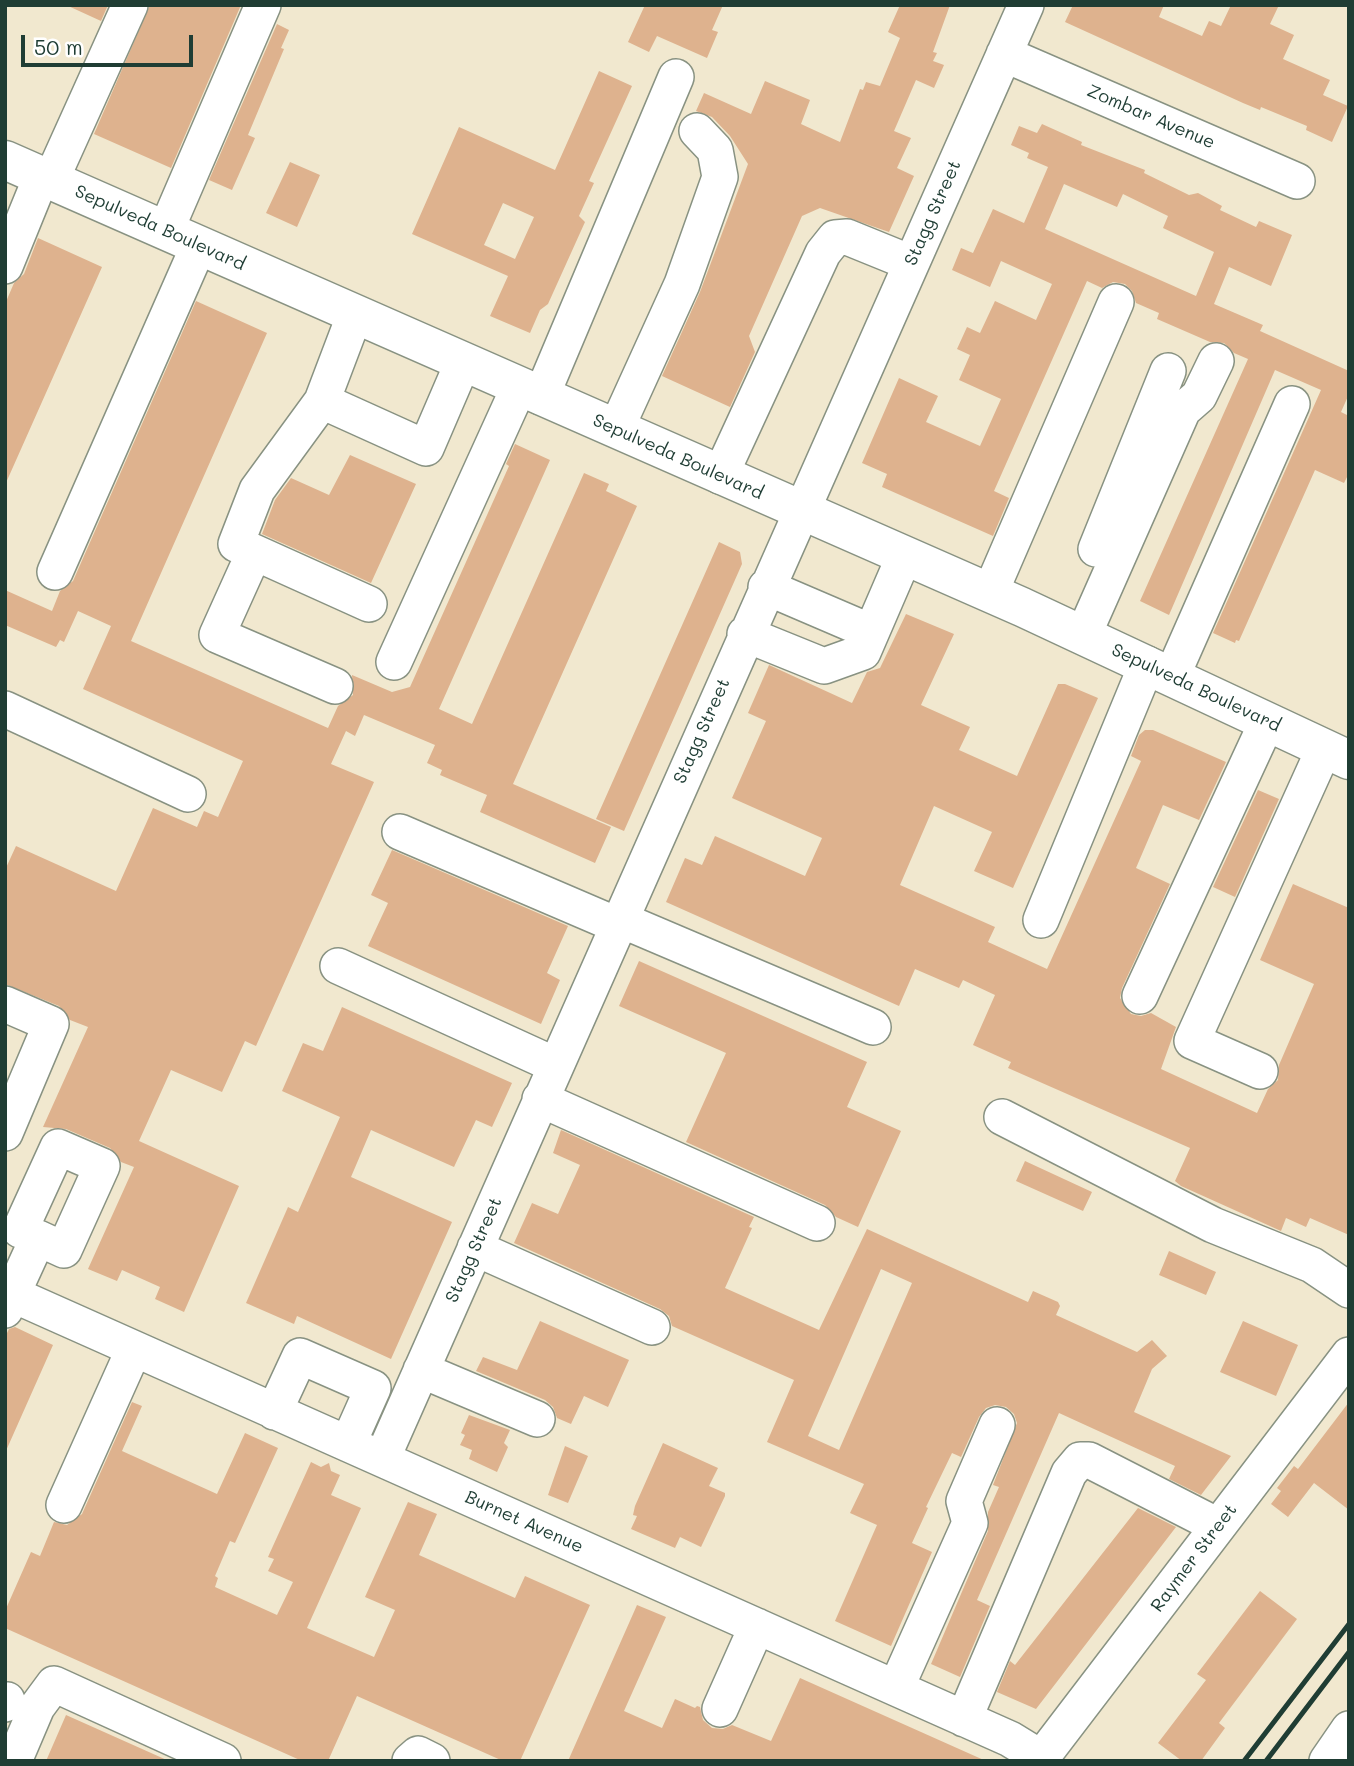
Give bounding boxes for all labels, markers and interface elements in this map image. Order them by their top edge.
scale bar [24,21,196,65]
text: 50 m [34,33,83,60]
street label: Zombar Avenue [1084,80,1218,154]
street label: Stagg Street [900,157,966,269]
street label: Sepulveda Boulevard [71,181,249,275]
street label: Sepulveda Boulevard [589,410,767,504]
street label: Sepulveda Boulevard [1108,639,1284,737]
street label: Stagg Street [669,675,735,787]
street label: Stagg Street [441,1194,507,1306]
street label: Burnet Avenue [462,1486,586,1558]
street label: Raymer Street [1146,1500,1242,1616]

